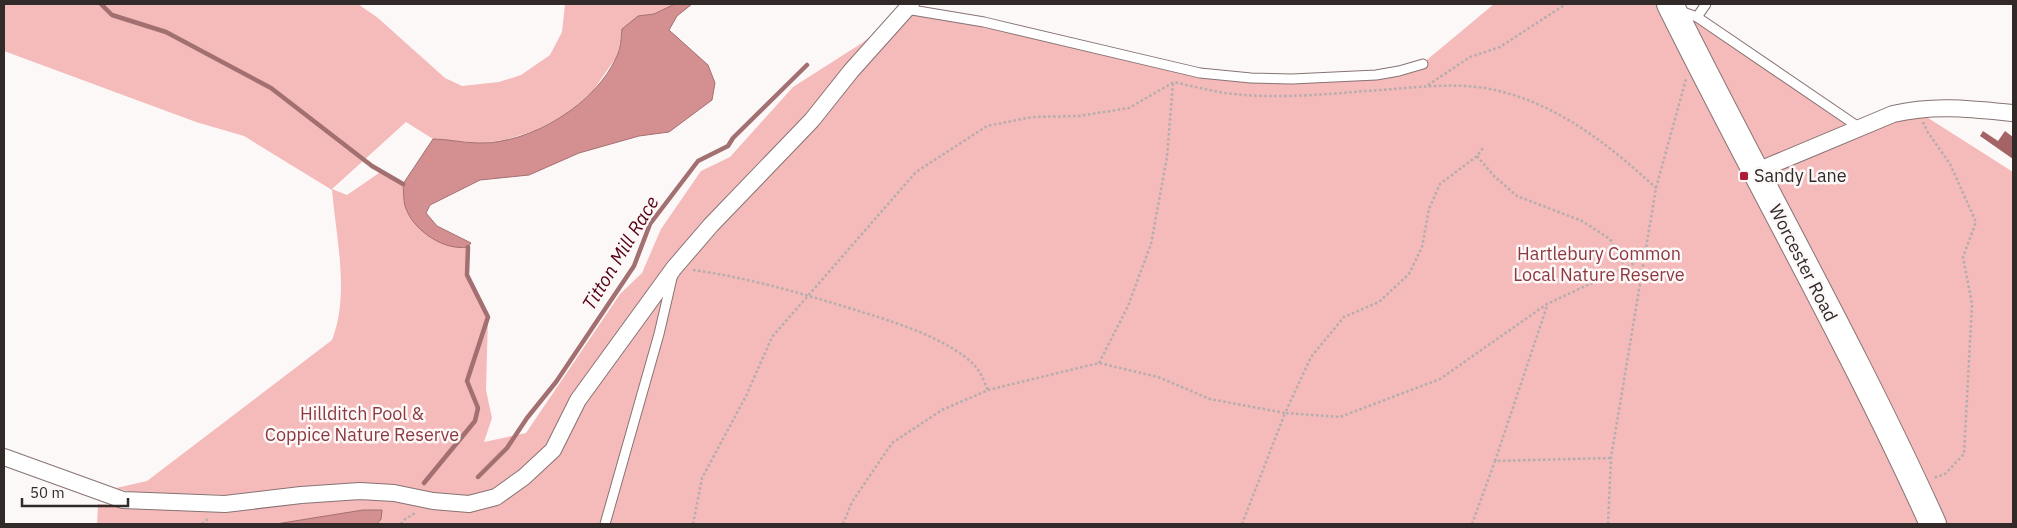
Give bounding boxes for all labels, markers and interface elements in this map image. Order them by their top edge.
place label: Sandy Lane [1754,164,1847,187]
marker: Sandy Lane [1738,170,1750,182]
water label: Titton Mill Race [577,191,664,314]
street label: Worcester Road [1764,200,1843,325]
park label: Hartlebury Common Local Nature Reserve [1513,242,1685,286]
park label: Hillditch Pool & Coppice Nature Reserve [265,402,459,446]
scale bar [22,476,129,508]
text: 50 m [30,483,65,502]

